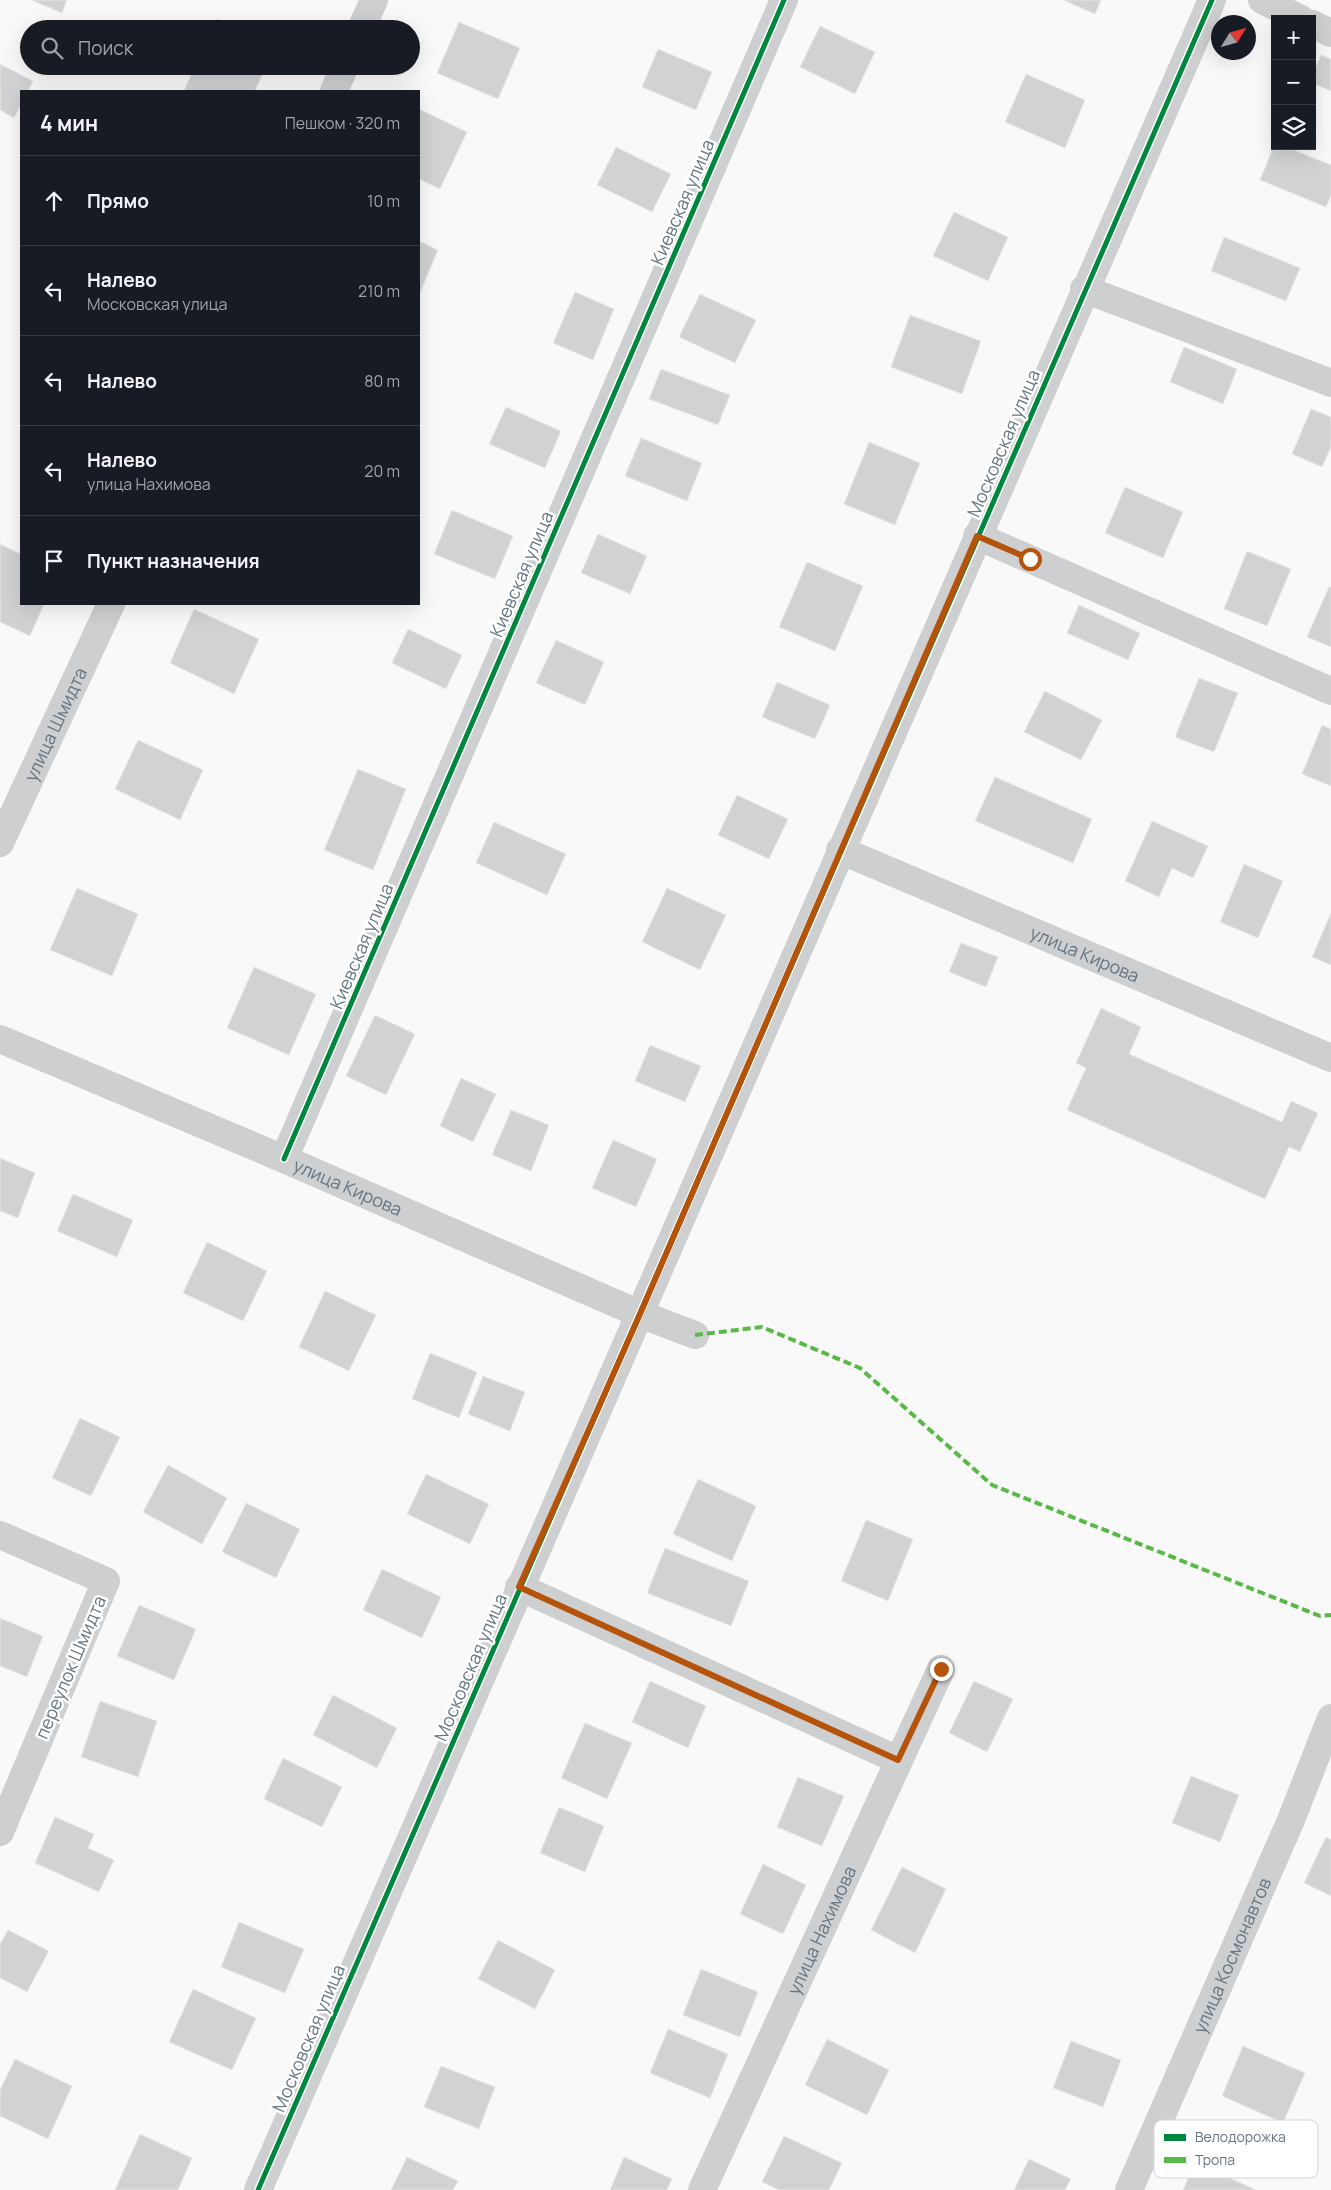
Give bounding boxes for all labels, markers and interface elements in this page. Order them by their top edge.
north arrow [1211,15,1256,60]
map controls [1271,15,1316,150]
button: + [1271,15,1316,60]
search box [20,20,420,75]
icon: search [38,34,66,62]
text: Поиск [78,35,133,61]
button: − [1271,60,1316,105]
button: layers [1271,105,1316,150]
text: 4 мин [40,109,98,137]
text: Пешком · 320 m [285,112,400,134]
street label: Киевская улица [645,135,719,269]
icon: ahead [40,187,68,215]
text: Прямо [87,188,149,214]
text: 10 m [367,190,400,212]
text: Налево [87,267,157,293]
icon: left [40,277,68,305]
text: 210 m [358,280,400,302]
text: Московская улица [87,293,228,315]
street label: Московская улица [961,366,1045,520]
icon: left [40,367,68,395]
text: Налево [87,368,157,394]
text: 80 m [364,370,400,392]
text: Налево [87,447,157,473]
icon: left [40,457,68,485]
text: 20 m [364,460,400,482]
text: улица Нахимова [87,473,211,495]
street label: Киевская улица [484,507,558,641]
icon: arrive [40,547,68,575]
text: Пункт назначения [87,548,260,574]
route start [1019,548,1042,571]
street label: улица Шмидта [18,663,92,785]
street label: Киевская улица [324,879,398,1013]
street label: улица Кирова [1027,920,1143,988]
street label: улица Кирова [290,1153,406,1221]
street label: Московская улица [428,1590,512,1744]
street label: переулок Шмидта [29,1592,111,1742]
route end [930,1658,953,1681]
street label: улица Нахимова [781,1862,861,1998]
street label: улица Космонавтов [1187,1874,1276,2037]
street label: Московская улица [266,1961,350,2115]
legend [1154,2120,1318,2178]
text: Велодорожка [1195,2127,1286,2146]
text: Тропа [1195,2150,1235,2169]

